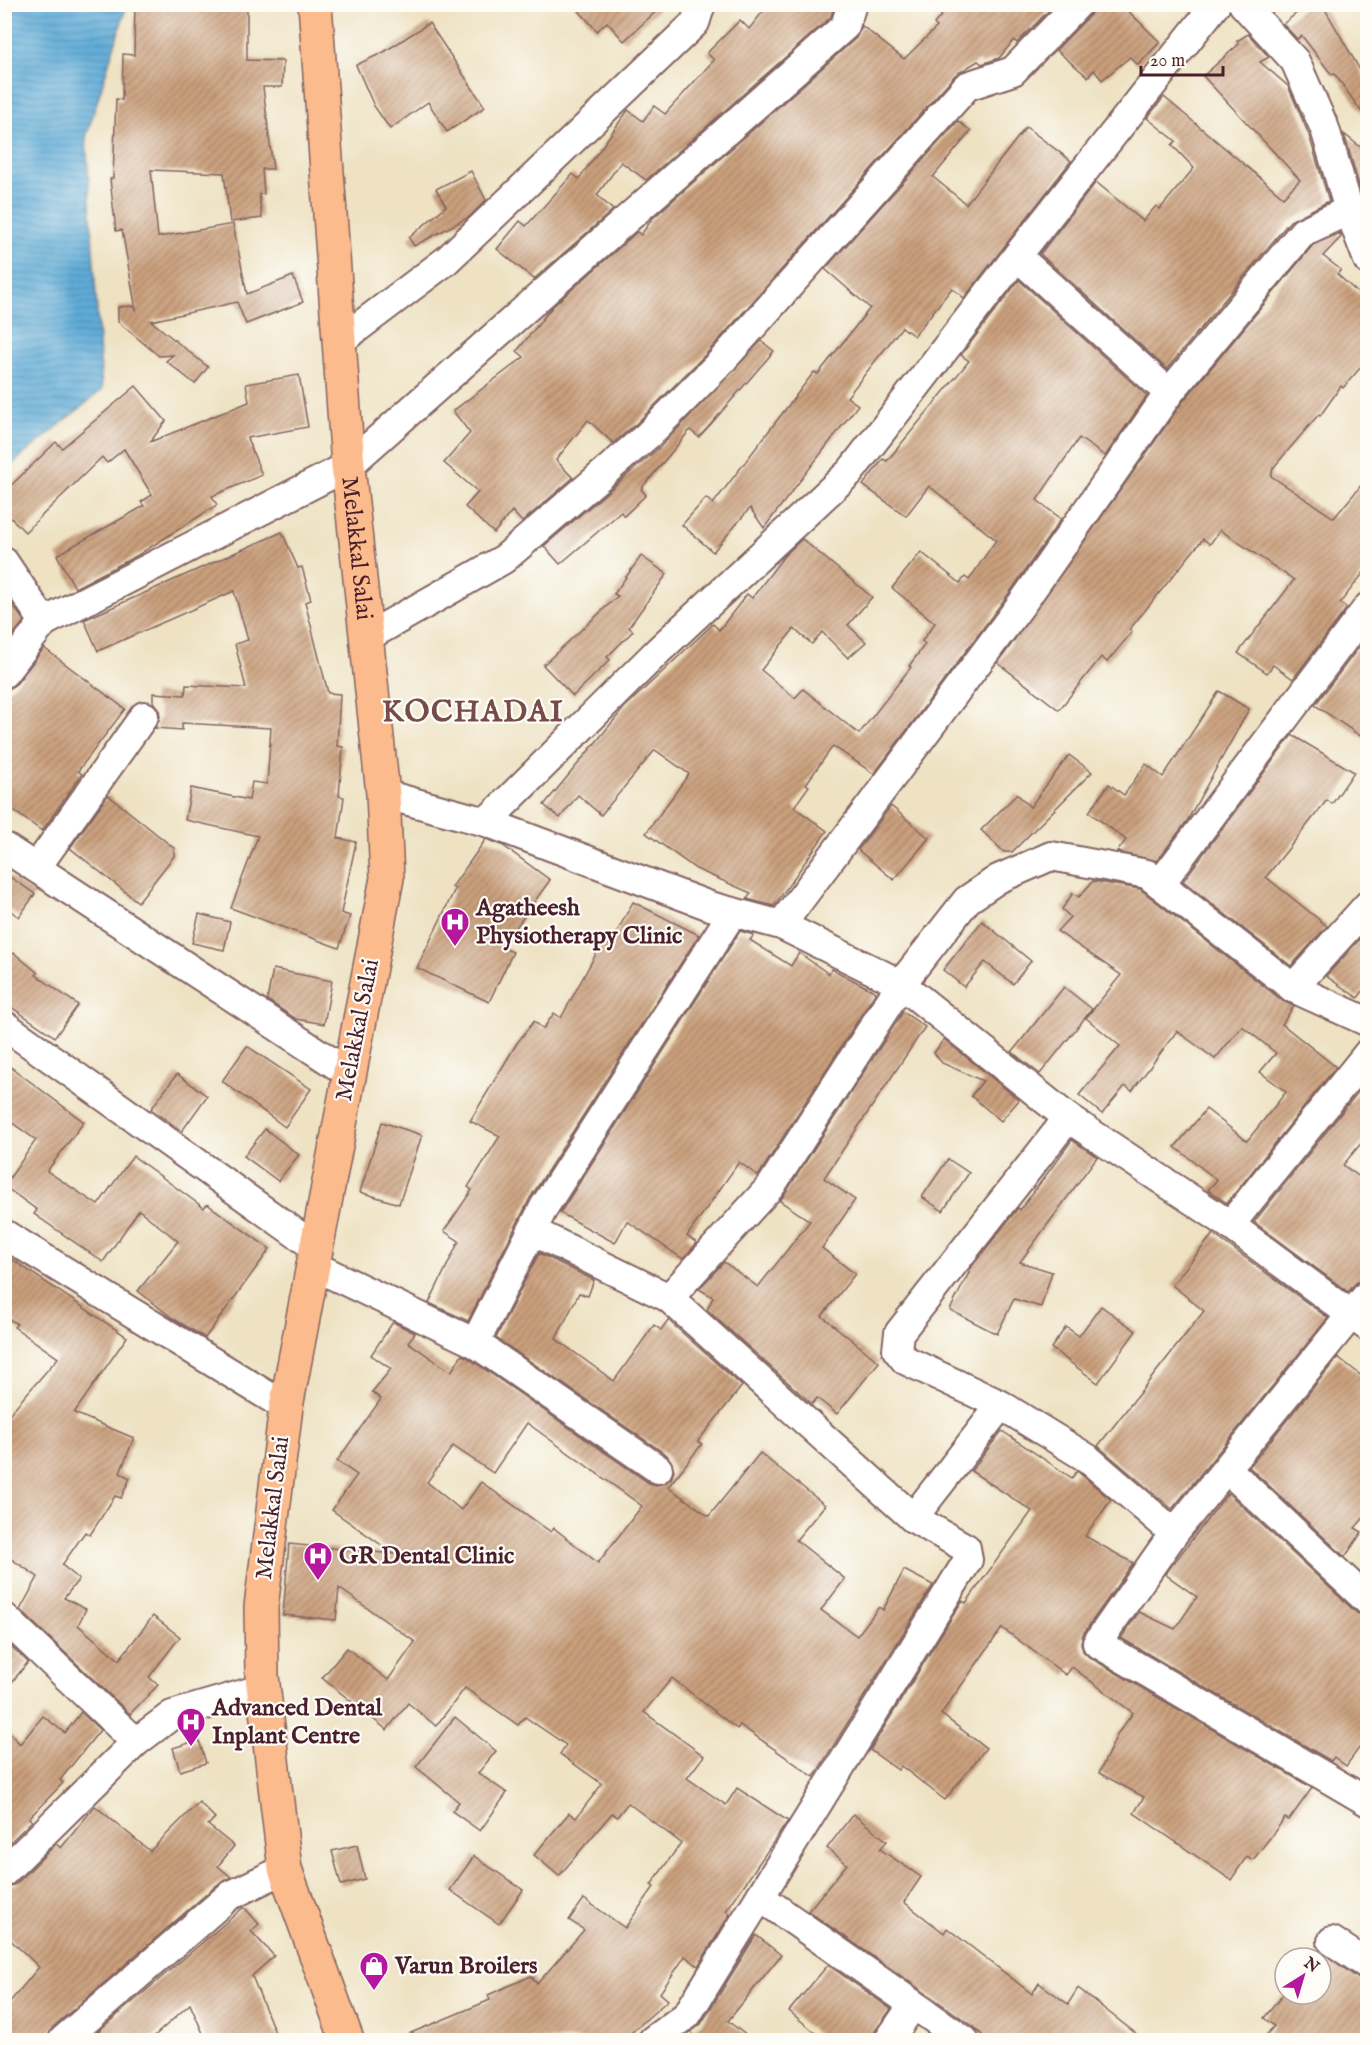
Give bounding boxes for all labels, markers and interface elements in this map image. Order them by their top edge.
scale bar [1141,39,1224,77]
text: 20 m [1150,50,1185,73]
street label: Melakkal Salai [334,475,380,622]
district label: KOCHADAI [382,694,564,732]
place label: Agatheesh Physiotherapy Clinic [475,893,682,952]
hospital icon: Agatheesh Physiotherapy Clinic [439,906,471,948]
street label: Melakkal Salai [329,956,387,1104]
street label: Melakkal Salai [249,1435,297,1581]
hospital icon: GR Dental Clinic [302,1540,334,1582]
place label: GR Dental Clinic [339,1541,514,1572]
place label: Advanced Dental Inplant Centre [211,1693,383,1752]
hospital icon: Advanced Dental Inplant Centre [175,1706,207,1748]
north arrow [1273,1946,1333,2006]
shop icon: Varun Broilers [358,1950,390,1992]
place label: Varun Broilers [394,1951,538,1982]
text: N [1298,1953,1322,1978]

